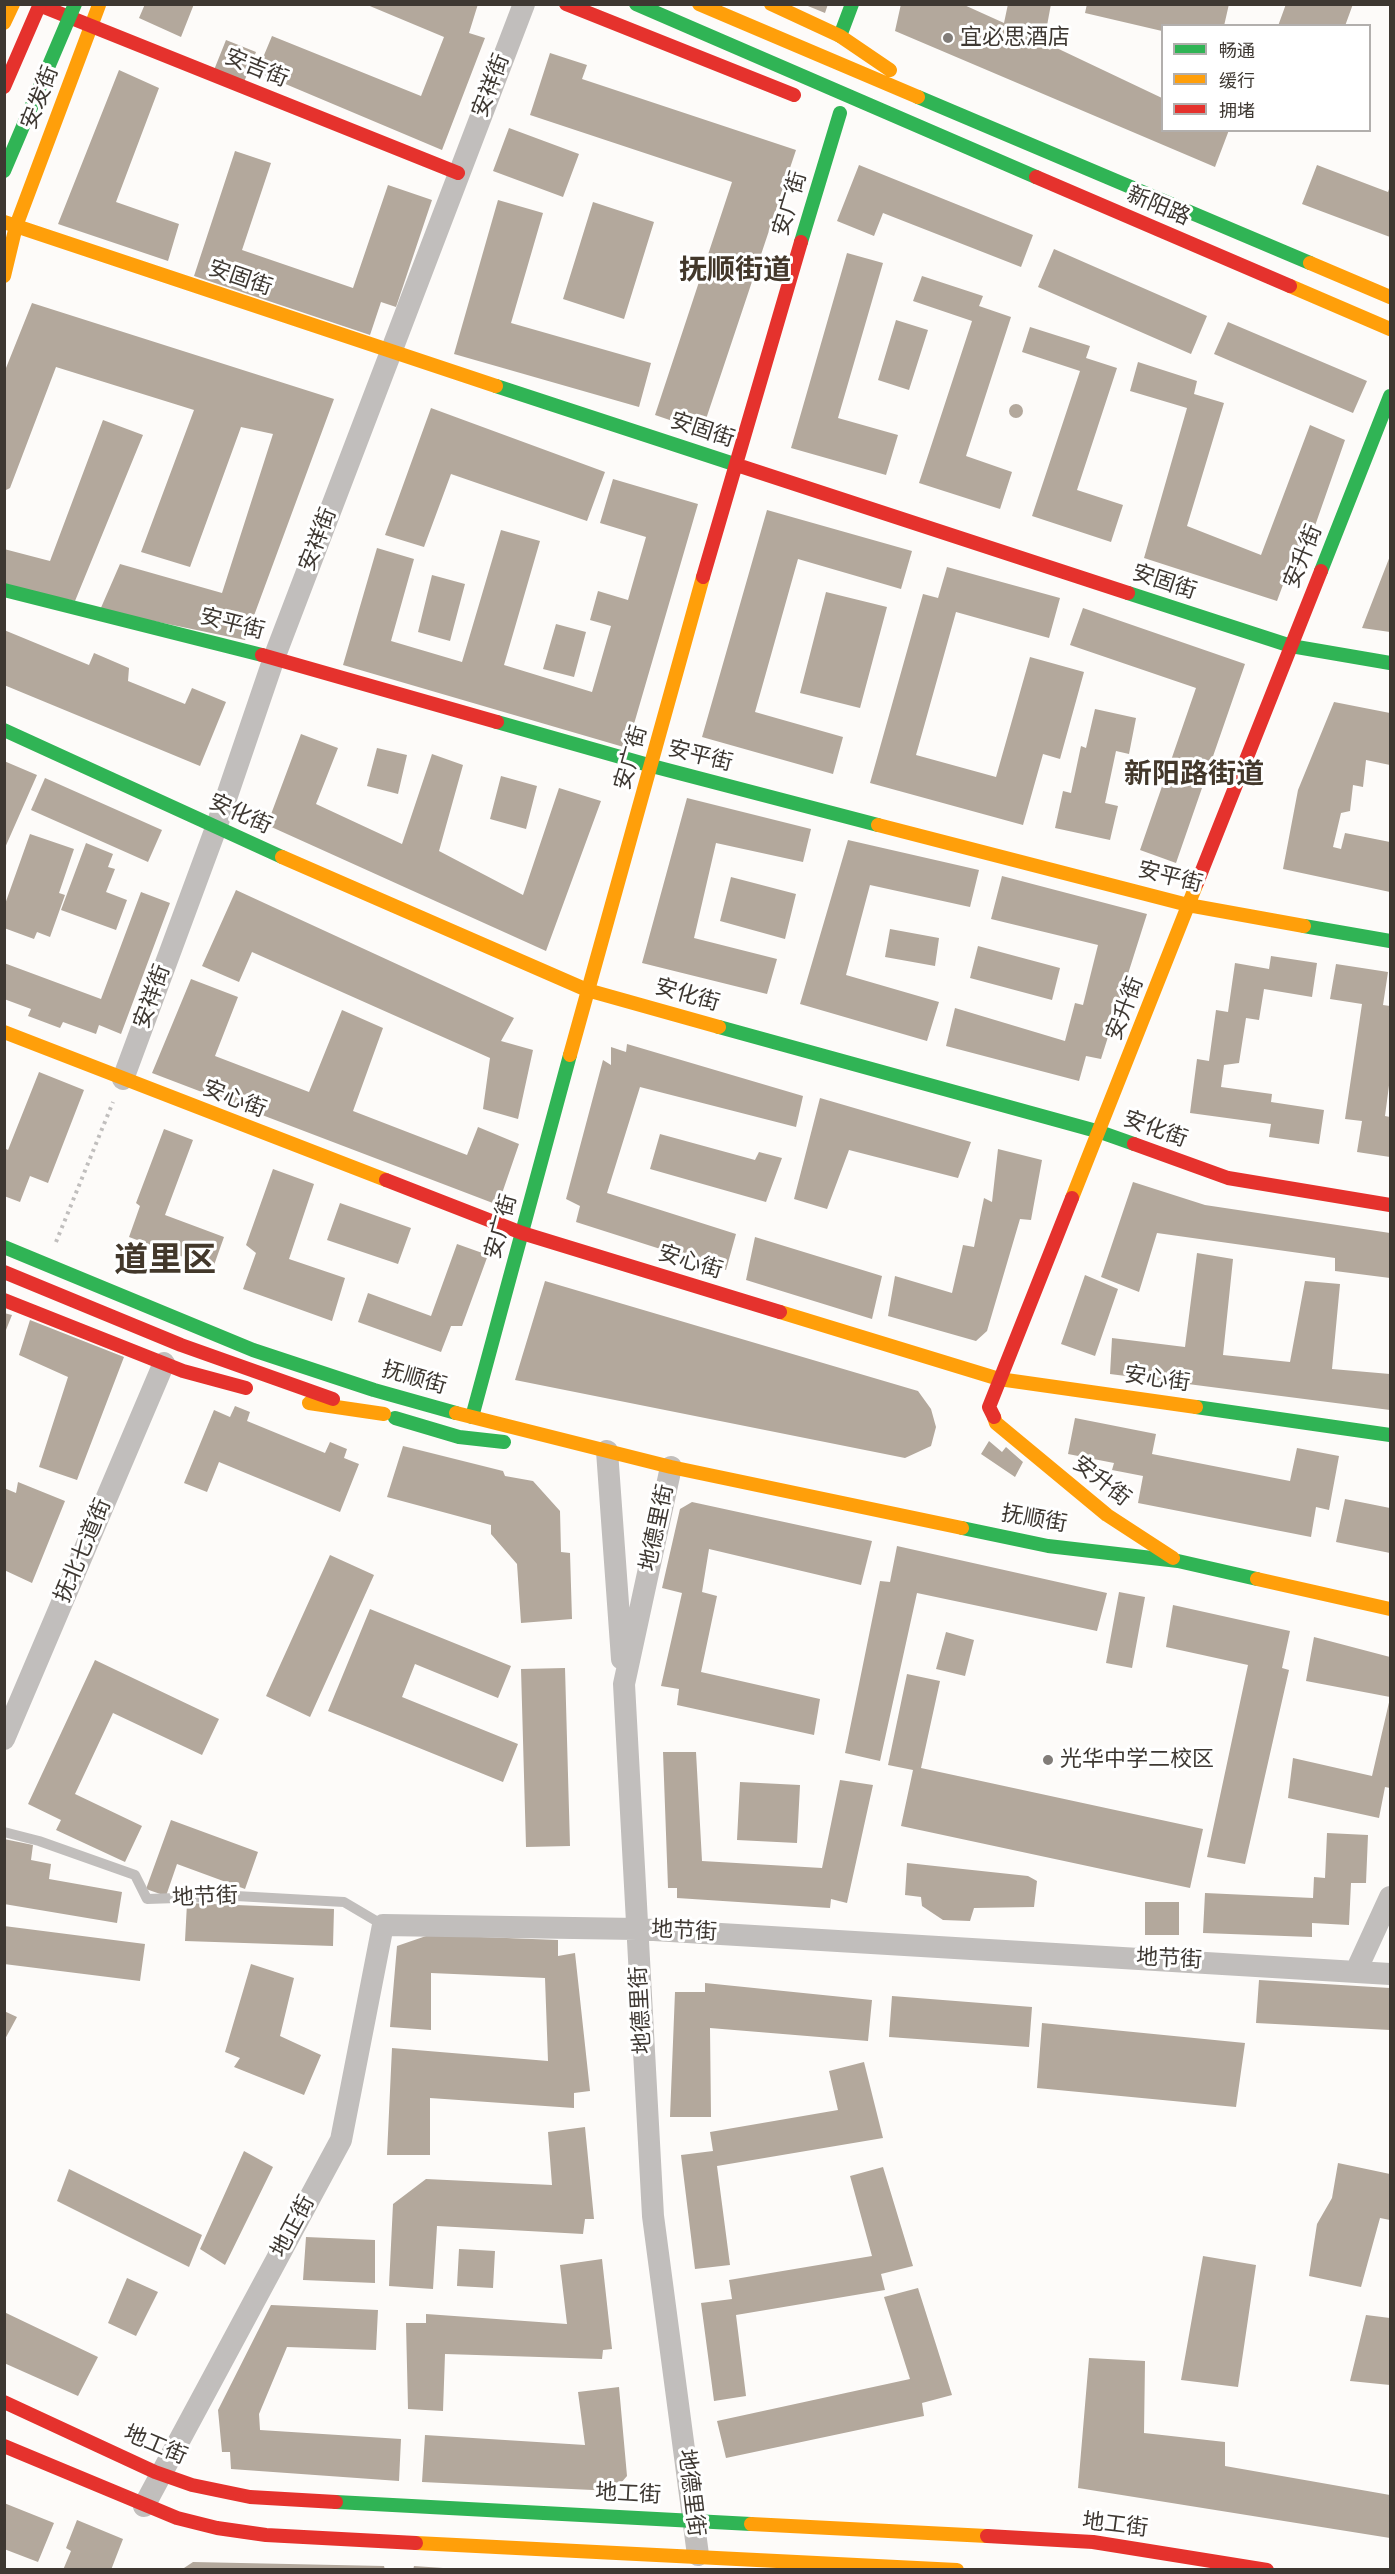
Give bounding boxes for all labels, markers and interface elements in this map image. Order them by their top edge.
legend [1161,24,1371,132]
place label: 宜必思酒店 [960,25,1070,51]
marker: 宜必思酒店 [941,31,955,45]
text: 畅通 [1219,41,1255,62]
street label: 安吉街 [220,44,292,94]
street label: 安祥街 [468,50,516,122]
street label: 安发街 [17,62,65,134]
text: 缓行 [1219,71,1255,92]
text: 拥堵 [1219,101,1255,122]
street label: 安广街 [769,169,813,239]
street label: 新阳路 [1122,182,1194,232]
district label: 抚顺街道 [679,255,791,289]
street label: 安固街 [205,256,275,302]
street label: 安固街 [667,408,737,454]
street label: 安祥街 [295,504,343,576]
street label: 安升街 [1279,521,1329,593]
street label: 安固街 [1129,560,1199,606]
street label: 安平街 [197,604,267,646]
street label: 安广街 [610,723,654,793]
street label: 安平街 [665,736,735,778]
district label: 新阳路街道 [1124,759,1264,793]
street label: 安化街 [204,790,276,840]
street label: 安平街 [1135,857,1205,899]
street label: 安祥街 [129,961,177,1033]
street label: 安升街 [1102,973,1150,1045]
street label: 安化街 [652,974,722,1018]
street label: 安心街 [198,1076,270,1124]
street label: 安化街 [1119,1106,1191,1154]
street label: 安广街 [481,1192,523,1262]
street label: 安心街 [655,1241,725,1285]
district label: 道里区 [114,1242,216,1282]
street label: 抚顺街 [379,1357,449,1401]
street label: 安心街 [1122,1362,1192,1398]
street label: 安升街 [1067,1451,1135,1513]
street label: 地德里街 [636,1482,680,1574]
street label: 抚北七道街 [50,1495,118,1607]
street label: 抚顺街 [999,1501,1069,1539]
place label: 光华中学二校区 [1060,1747,1214,1773]
marker: 光华中学二校区 [1041,1753,1055,1767]
street label: 地节街 [172,1884,238,1912]
street label: 地节街 [650,1917,718,1947]
street label: 地节街 [1135,1945,1203,1975]
street label: 地德里街 [627,1965,657,2055]
street label: 地正街 [267,2192,321,2262]
street label: 地工街 [119,2421,191,2471]
street label: 地德里街 [672,2448,708,2538]
street label: 地工街 [594,2480,662,2510]
street label: 地工街 [1081,2509,1149,2543]

